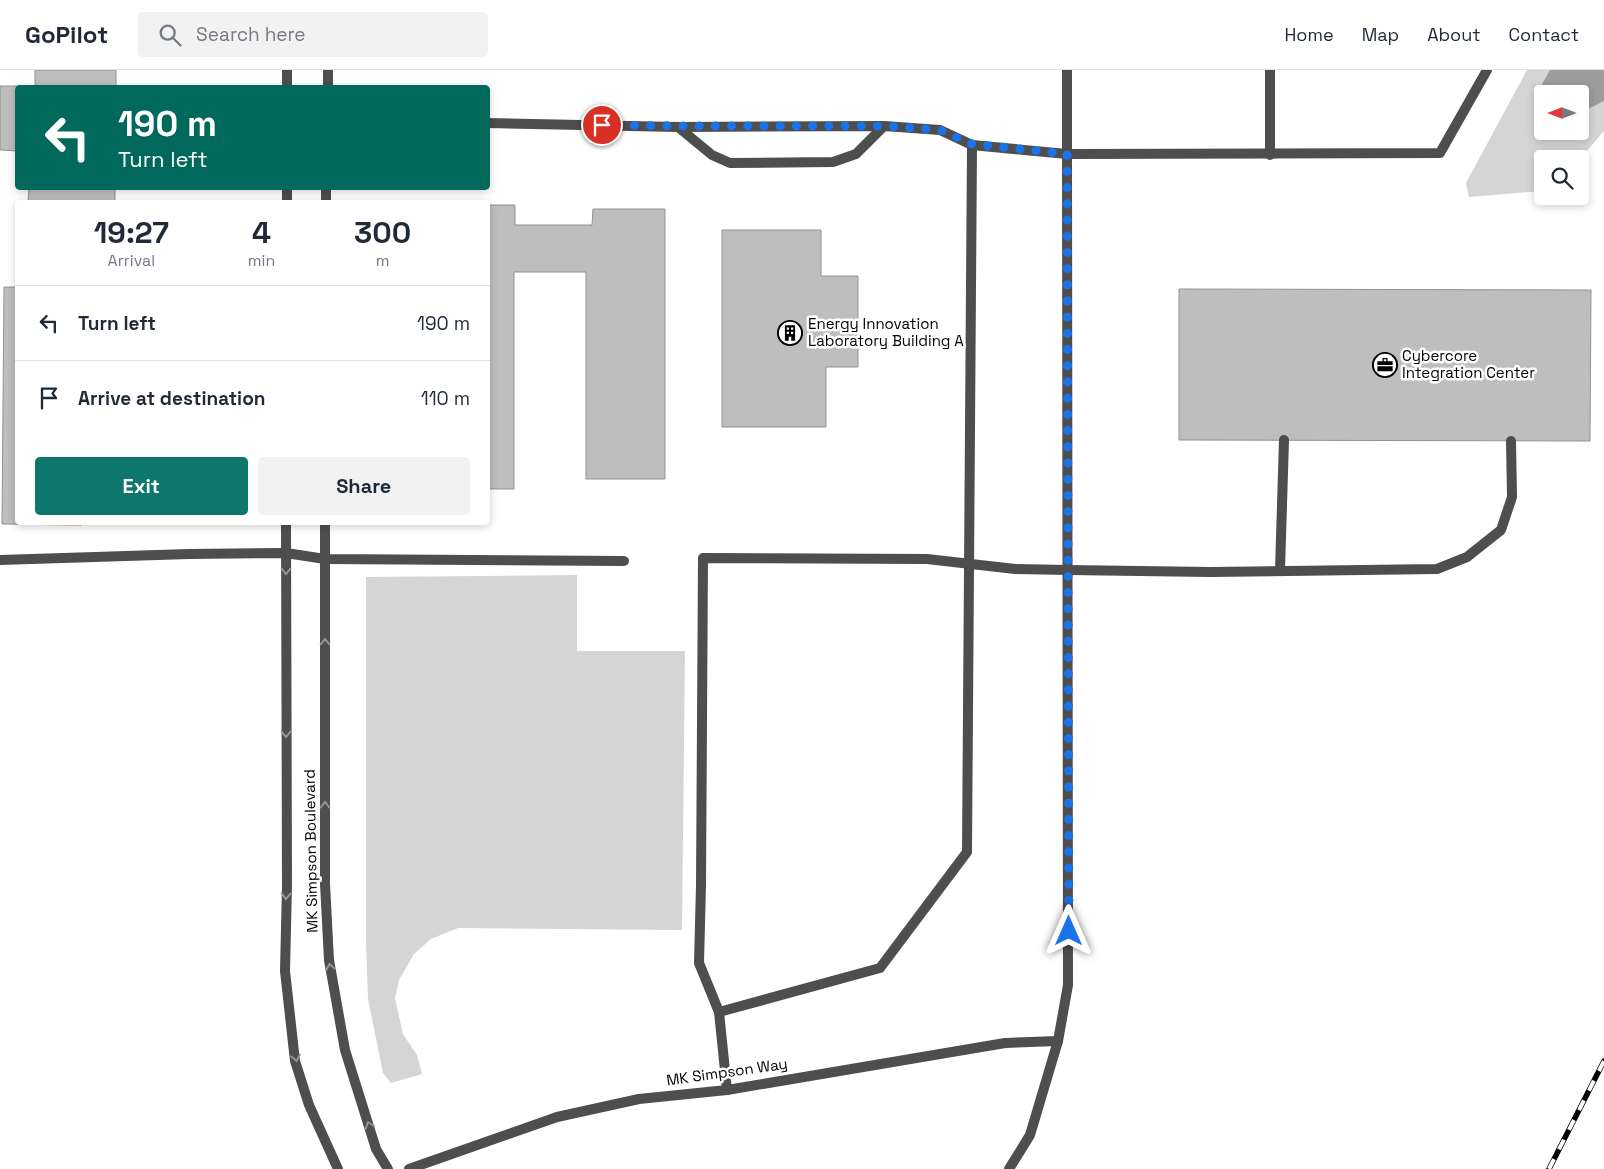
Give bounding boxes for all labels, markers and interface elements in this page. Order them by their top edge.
search box [138,12,488,57]
text: GoPilot [25,19,108,50]
icon: search [156,21,184,49]
text: Search here [196,22,306,47]
text: Home [1285,23,1334,46]
text: Map [1362,23,1399,46]
text: About [1427,23,1481,46]
text: Contact [1509,23,1579,46]
north arrow [1534,85,1589,140]
map controls [1534,85,1589,205]
text: 190 m [118,102,217,146]
pin [581,104,623,146]
icon: left [35,105,100,170]
icon: arrive [588,111,616,139]
text: Turn left [118,145,208,173]
button: search [1534,150,1589,205]
text: 19:27 [94,213,169,252]
text: 4 [252,213,271,252]
text: 300 [354,213,411,252]
text: Arrival [108,250,155,271]
text: min [248,250,275,271]
text: m [376,250,390,271]
icon: left [35,309,63,337]
text: Turn left [78,311,156,336]
text: 190 m [417,311,470,336]
place label: Energy Innovation Laboratory Building A [808,314,964,350]
building icon: Energy Innovation Laboratory Building A [777,320,803,346]
place label: Cybercore Integration Center [1402,346,1535,382]
office icon: Cybercore Integration Center [1372,352,1398,378]
icon: arrive [35,384,63,412]
text: Arrive at destination [78,386,266,411]
text: 110 m [421,386,470,411]
button: Exit [35,457,248,515]
button: Share [258,457,470,515]
one-way arrow [281,568,291,575]
one-way arrow [320,638,330,646]
one-way arrow [281,730,291,738]
street label: MK Simpson Boulevard [300,769,321,933]
one-way arrow [320,801,330,808]
one-way arrow [281,892,291,900]
position arrow [1042,904,1094,956]
one-way arrow [326,963,336,972]
one-way arrow [290,1054,300,1062]
street label: MK Simpson Way [665,1054,789,1089]
one-way arrow [364,1121,374,1129]

